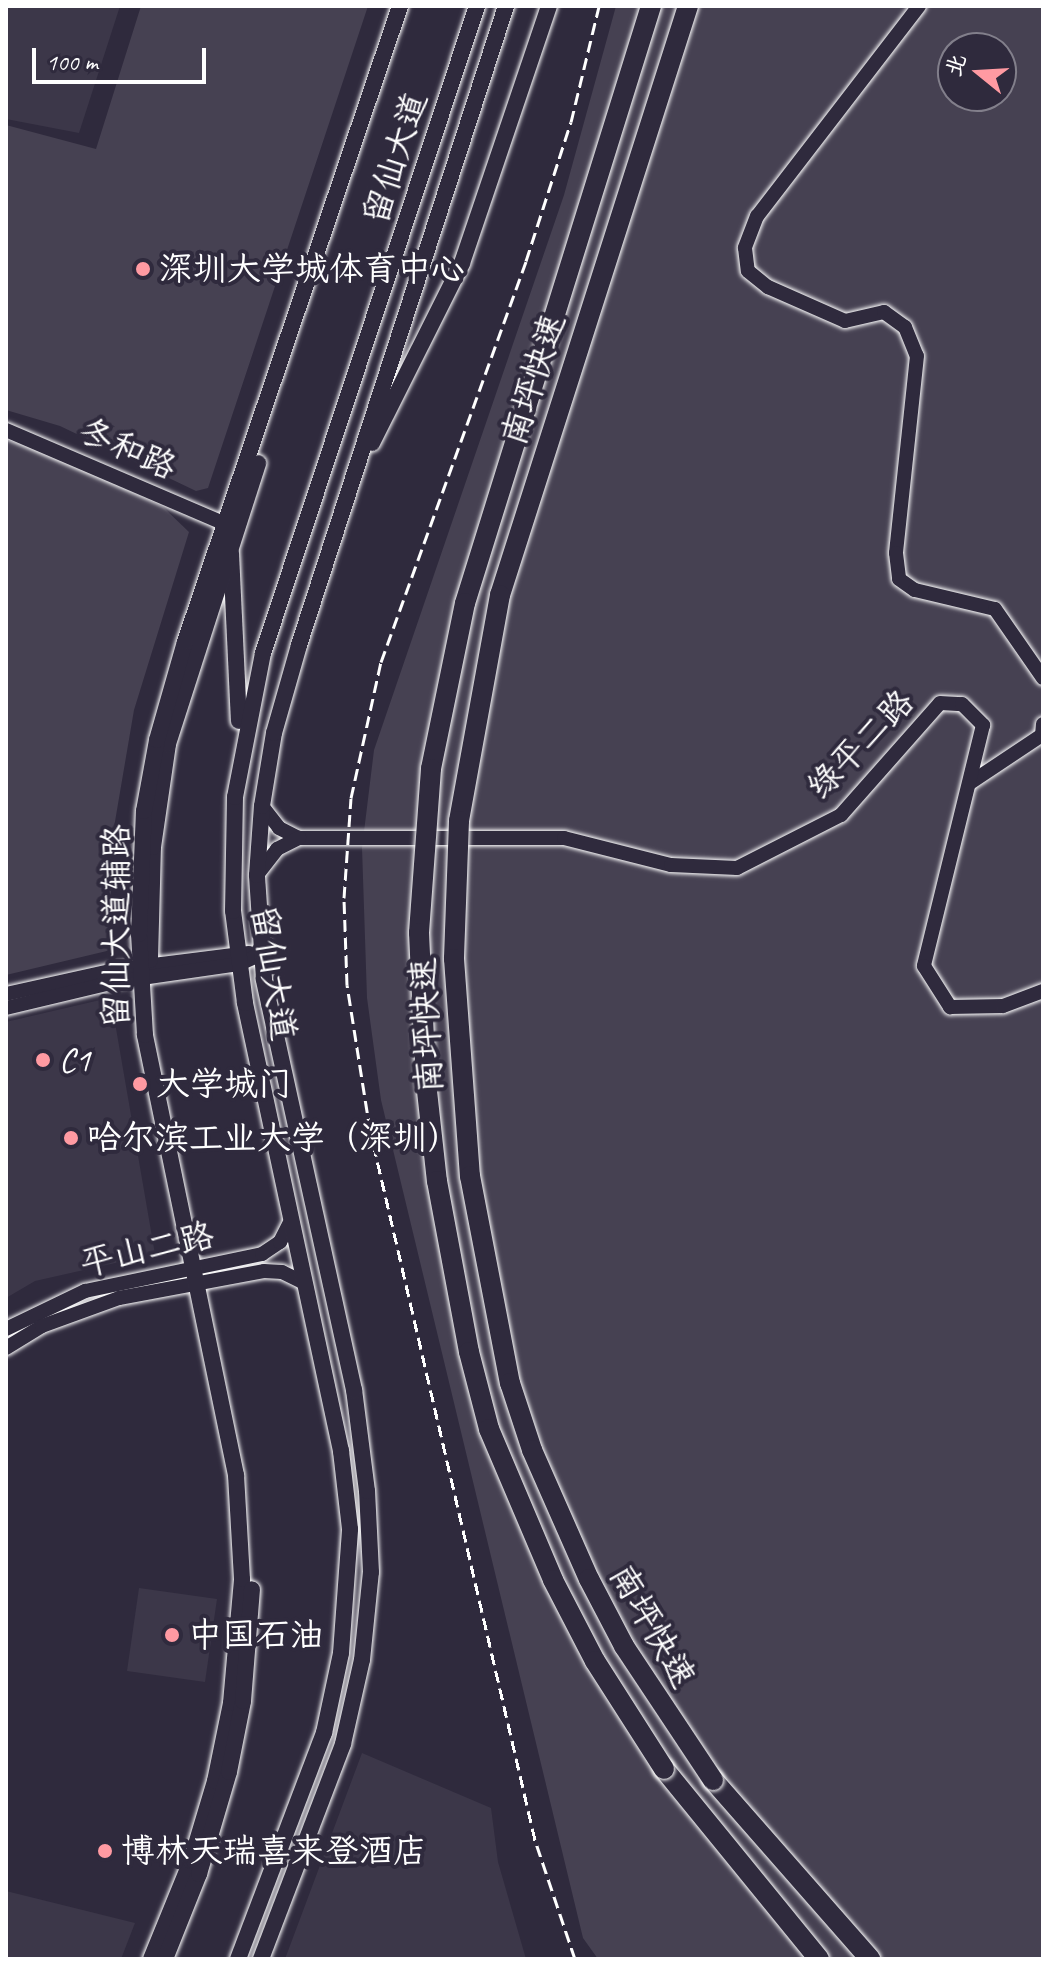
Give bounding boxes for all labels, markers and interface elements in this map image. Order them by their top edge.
scale bar [36,32,210,82]
north arrow [937,32,1017,112]
text: 100 m [46,47,98,77]
text: 北 [939,50,973,80]
street label: 留仙大道 [355,87,435,229]
place label: 深圳大学城体育中心 [159,249,465,289]
marker: 深圳大学城体育中心 [134,260,152,278]
street label: 南坪快速 [493,308,573,450]
street label: 冬和路 [73,409,183,487]
street label: 绿平二路 [798,681,922,807]
street label: 留仙大道辅路 [96,824,136,1028]
street label: 留仙大道 [243,903,305,1043]
street label: 南坪快速 [402,956,450,1094]
place label: C1 [59,1040,90,1080]
marker: C1 [34,1051,52,1069]
place label: 大学城门 [156,1064,292,1104]
marker: 大学城门 [131,1075,149,1093]
place label: 哈尔滨工业大学（深圳） [87,1118,461,1158]
marker: 哈尔滨工业大学（深圳） [62,1129,80,1147]
street label: 平山二路 [76,1214,218,1284]
street label: 南坪快速 [601,1557,705,1695]
place label: 中国石油 [188,1615,324,1655]
marker: 中国石油 [163,1626,181,1644]
place label: 博林天瑞喜来登酒店 [121,1831,427,1871]
marker: 博林天瑞喜来登酒店 [96,1842,114,1860]

